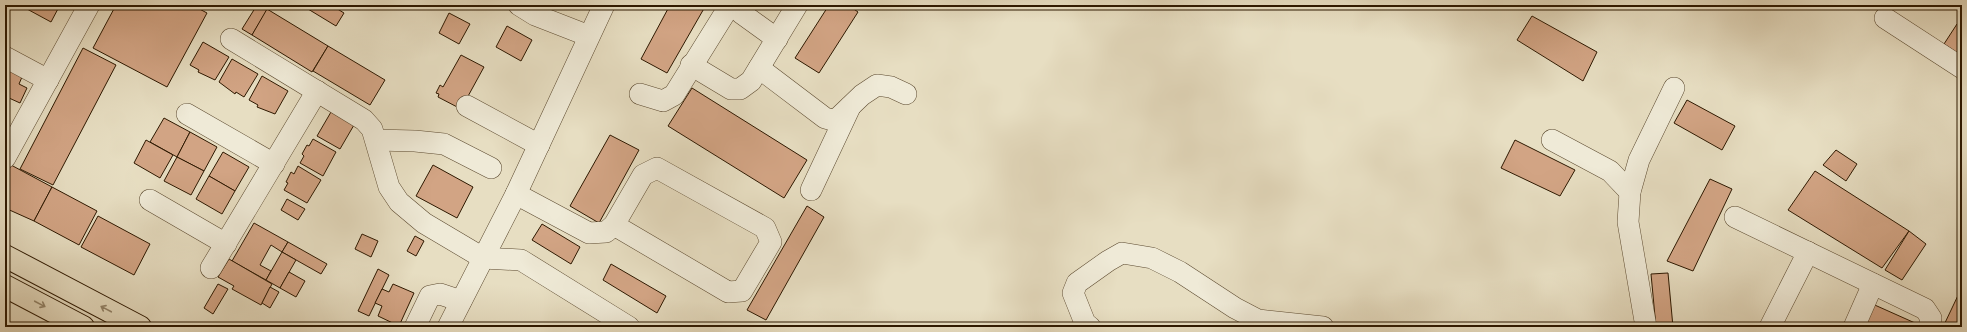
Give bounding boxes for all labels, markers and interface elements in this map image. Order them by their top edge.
one-way arrow [33,301,45,308]
one-way arrow [100,305,112,312]

